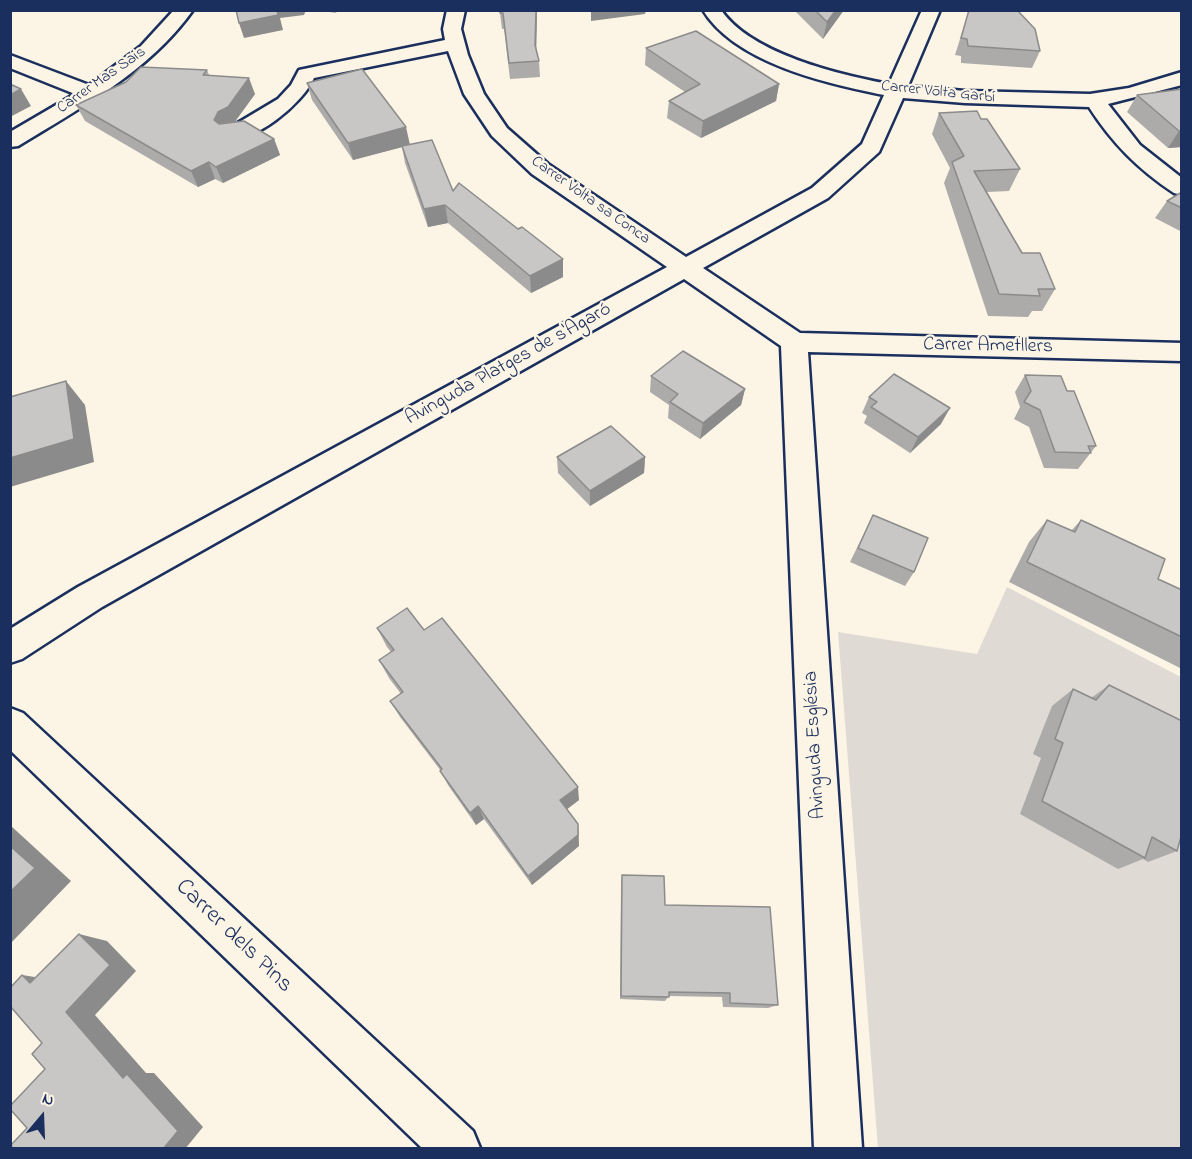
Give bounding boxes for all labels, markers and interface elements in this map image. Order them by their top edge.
street label: Carrer Mas Sais [54,43,150,119]
street label: Carrer Volta Garbí [880,77,996,109]
street label: Carrer Volta sa Conca [527,153,653,249]
street label: Avinguda Platges de s'Agaró [402,298,616,432]
street label: Carrer Ametllers [923,334,1053,360]
street label: Avinguda Església [800,670,832,820]
street label: Carrer dels Pins [168,874,298,1000]
north arrow [12,1087,72,1147]
text: N [39,1087,57,1113]

